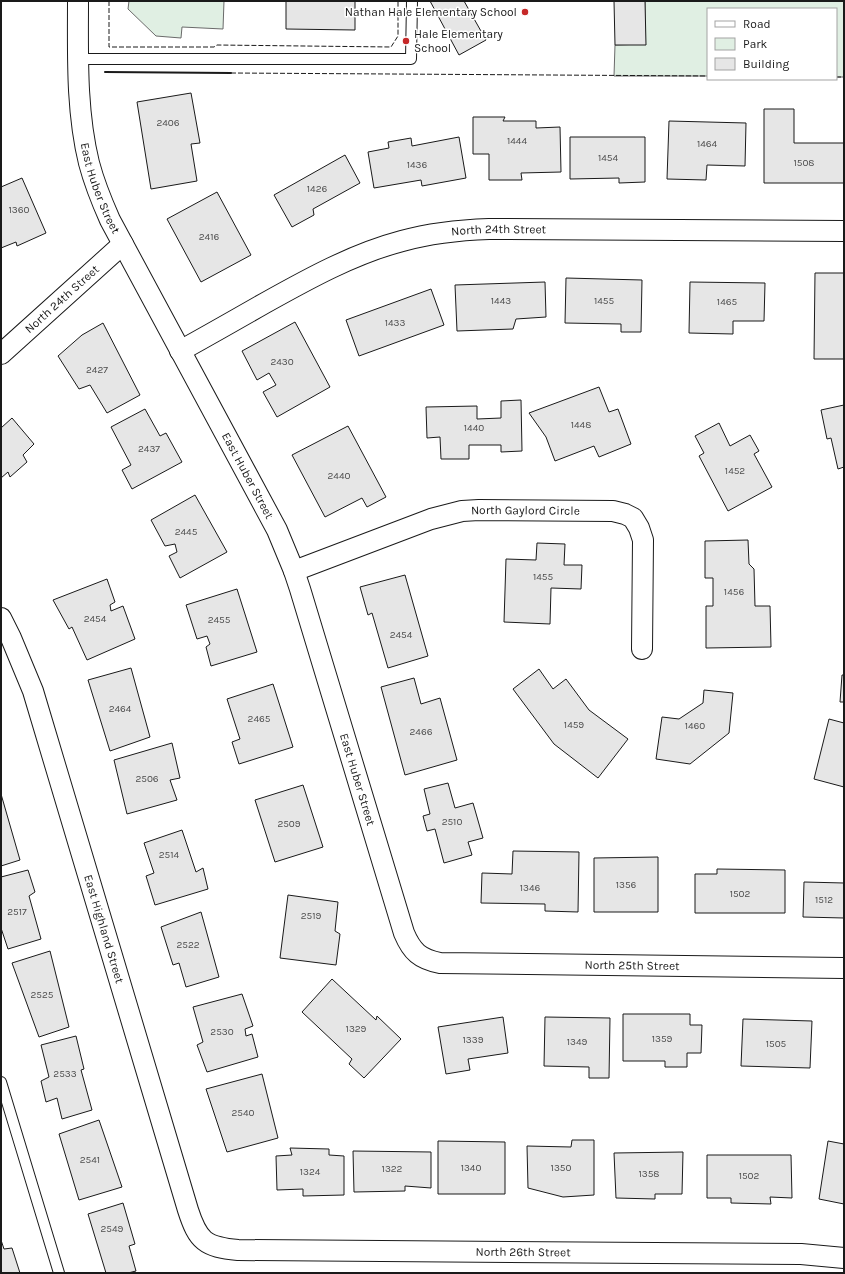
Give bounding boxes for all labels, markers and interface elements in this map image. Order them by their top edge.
place label: Nathan Hale Elementary School [345,5,517,19]
marker: Nathan Hale Elementary School [520,7,530,17]
legend [707,8,837,80]
text: Road [743,17,771,31]
place label: Hale Elementary School [414,27,503,55]
marker: Hale Elementary School [401,36,411,46]
text: Park [743,37,768,51]
text: Building [743,57,790,71]
house number: 2406 [156,117,180,129]
house number: 1444 [507,135,527,147]
house number: 1464 [697,138,718,150]
street label: East Huber Street [78,141,123,236]
house number: 1454 [598,152,618,164]
house number: 1508 [793,157,815,169]
house number: 1436 [407,159,428,171]
house number: 1426 [307,183,327,195]
house number: 1360 [9,204,29,216]
street label: North 24th Street [450,222,547,239]
house number: 2416 [199,231,219,243]
street label: North 24th Street [22,262,102,336]
house number: 1443 [491,295,511,307]
house number: 1455 [594,295,614,307]
house number: 1465 [717,296,737,308]
house number: 1433 [385,317,405,329]
house number: 2430 [270,356,294,368]
house number: 2427 [86,364,108,376]
house number: 1448 [571,419,591,431]
house number: 1440 [464,422,484,434]
street label: East Huber Street [219,430,277,522]
house number: 2437 [138,443,160,455]
house number: 1452 [725,465,745,477]
house number: 2440 [328,470,351,482]
street label: North Gaylord Circle [471,503,580,518]
house number: 2445 [175,526,198,538]
house number: 1455 [533,571,553,583]
house number: 1456 [724,586,744,598]
house number: 2454 [84,613,107,625]
house number: 2455 [208,614,231,626]
house number: 2454 [390,629,413,641]
house number: 2464 [109,703,132,715]
house number: 2465 [248,713,271,725]
house number: 1459 [564,719,584,731]
house number: 1460 [685,720,705,732]
house number: 2466 [410,726,433,738]
street label: East Huber Street [337,732,378,828]
house number: 2506 [135,773,159,785]
house number: 2510 [442,816,462,828]
house number: 2509 [277,818,301,830]
house number: 2514 [159,849,180,861]
street label: East Highland Street [81,873,127,985]
house number: 1356 [616,879,637,891]
house number: 1346 [520,882,541,894]
house number: 1502 [730,888,751,900]
house number: 1512 [815,894,833,906]
house number: 2517 [7,906,27,918]
house number: 2519 [301,910,321,922]
house number: 2522 [176,939,200,951]
street label: North 25th Street [584,958,680,973]
house number: 2525 [31,989,54,1001]
house number: 1329 [346,1023,367,1035]
house number: 2530 [210,1026,234,1038]
house number: 1359 [652,1033,673,1045]
house number: 1339 [463,1034,484,1046]
house number: 1349 [567,1036,587,1048]
house number: 1505 [766,1038,787,1050]
house number: 2533 [53,1068,77,1080]
house number: 2540 [232,1107,255,1119]
house number: 2541 [80,1154,100,1166]
house number: 1340 [461,1162,481,1174]
house number: 1350 [551,1162,571,1174]
house number: 1322 [382,1163,403,1175]
house number: 1324 [300,1166,321,1178]
house number: 1358 [638,1168,660,1180]
house number: 1502 [739,1170,760,1182]
house number: 2549 [101,1223,124,1235]
street label: North 26th Street [475,1245,571,1259]

